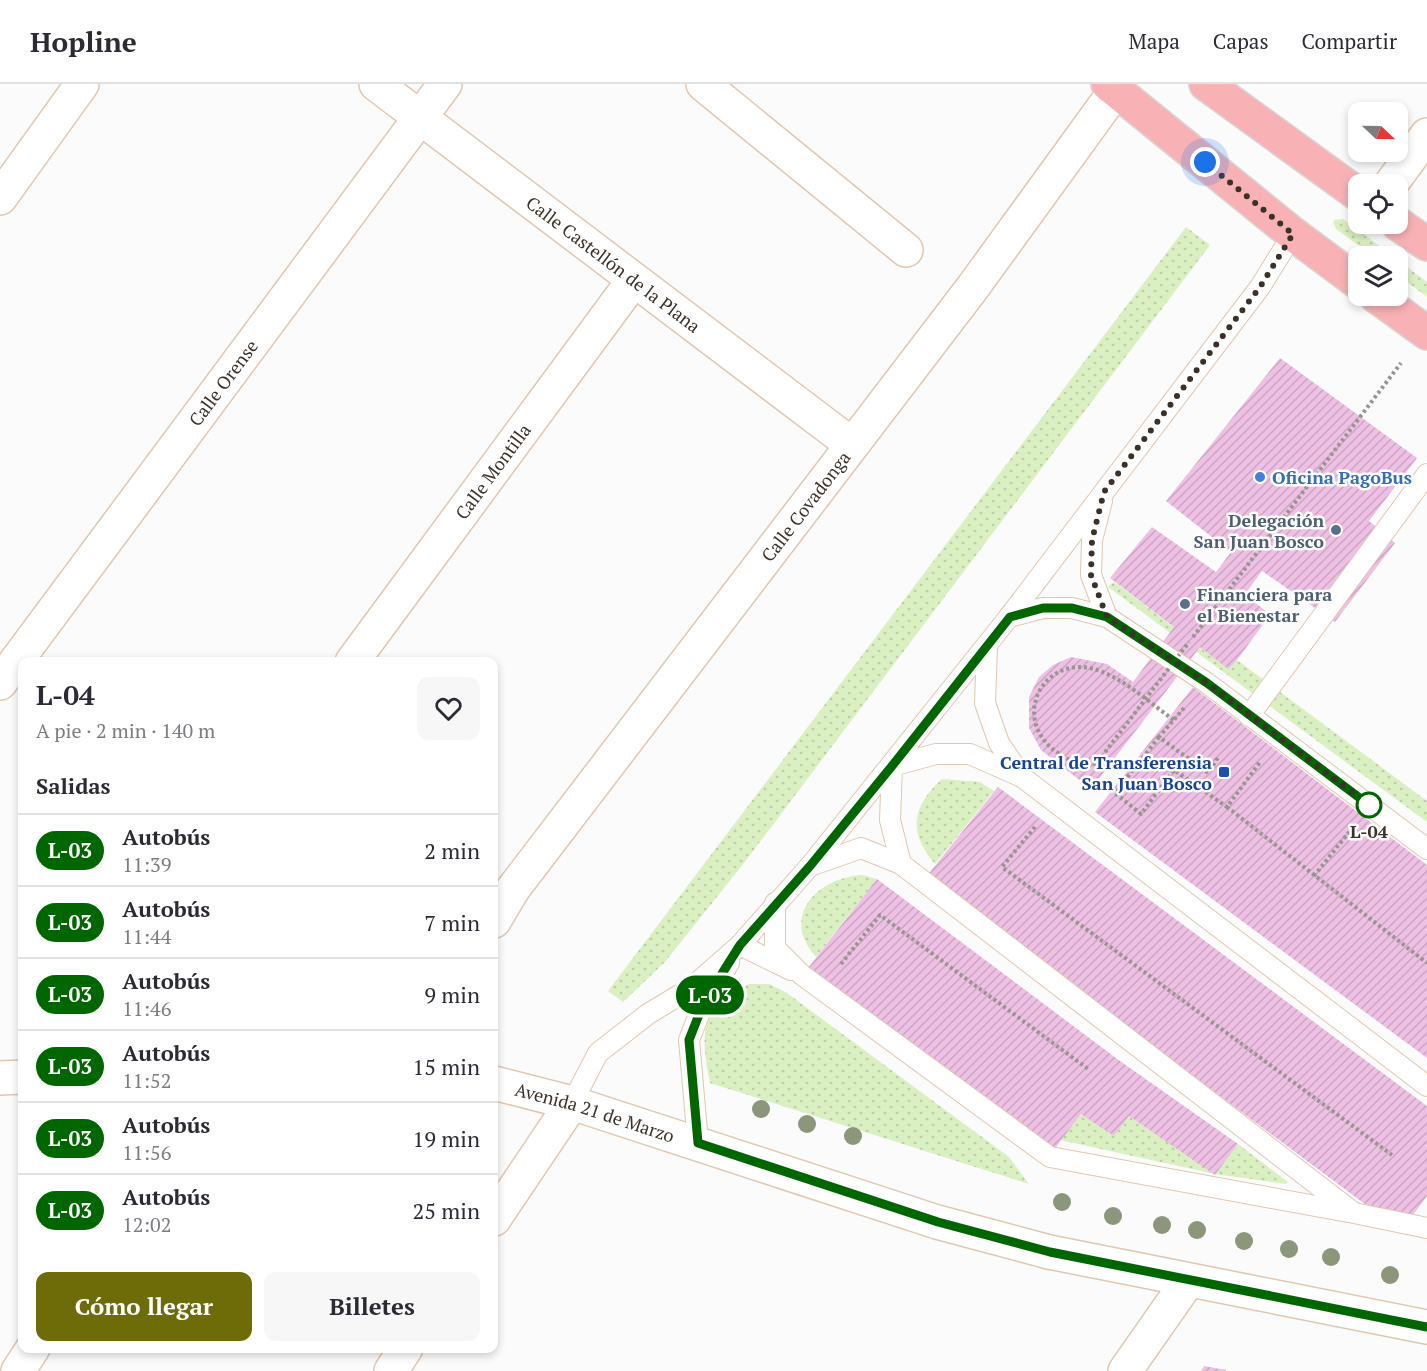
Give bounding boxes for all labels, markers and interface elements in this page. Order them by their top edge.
text: Hopline [30,23,137,60]
text: Mapa [1128,27,1180,55]
text: Capas [1213,27,1269,55]
text: Compartir [1302,27,1397,55]
north arrow [1348,102,1408,162]
map controls [1348,102,1408,306]
your location [1190,147,1220,177]
button: locate [1348,174,1408,234]
street label: Calle Castellón de la Plana [522,190,705,338]
button: layers [1348,246,1408,306]
street label: Calle Orense [183,335,263,431]
street label: Calle Montilla [449,419,536,524]
street label: Calle Covadonga [756,446,856,566]
place label: Oficina PagoBus [1272,465,1412,489]
marker: Oficina PagoBus [1253,470,1267,484]
place label: Delegación San Juan Bosco [1194,508,1324,553]
marker: Delegación San Juan Bosco [1329,523,1343,537]
place label: Financiera para el Bienestar [1197,582,1332,627]
marker: Financiera para el Bienestar [1178,597,1192,611]
text: L-04 [36,676,95,713]
button: heart [417,677,480,740]
text: A pie · 2 min · 140 m [36,717,215,744]
place label: Central de Transferensia San Juan Bosco [1000,750,1212,795]
marker: Central de Transferensia San Juan Bosco [1217,765,1231,779]
text: Salidas [36,771,111,800]
marker: L-04 [1356,792,1382,818]
place label: L-04 [1350,819,1389,843]
text: Autobús [122,822,210,851]
text: L-03 [48,836,92,864]
text: 2 min [424,836,480,865]
text: 11:39 [122,851,171,878]
text: Autobús [122,894,210,923]
text: L-03 [48,908,92,936]
text: 7 min [424,908,480,937]
text: 11:44 [122,923,171,950]
text: Autobús [122,966,210,995]
line badge: L-03 [668,976,752,1014]
text: L-03 [48,980,92,1008]
text: 9 min [424,980,480,1009]
text: L-03 [688,981,732,1009]
text: 11:46 [122,995,171,1022]
text: Autobús [122,1038,210,1067]
text: L-03 [48,1052,92,1080]
text: 15 min [413,1052,480,1081]
text: 11:52 [122,1067,171,1094]
street label: Avenida 21 de Marzo [512,1077,678,1148]
text: Autobús [122,1110,210,1139]
text: L-03 [48,1124,92,1152]
text: 19 min [413,1124,480,1153]
text: 11:56 [122,1139,171,1166]
text: Autobús [122,1182,210,1211]
text: L-03 [48,1196,92,1224]
text: 25 min [413,1196,480,1225]
text: 12:02 [122,1211,171,1238]
button: Cómo llegar [36,1272,252,1341]
button: Billetes [264,1272,480,1341]

